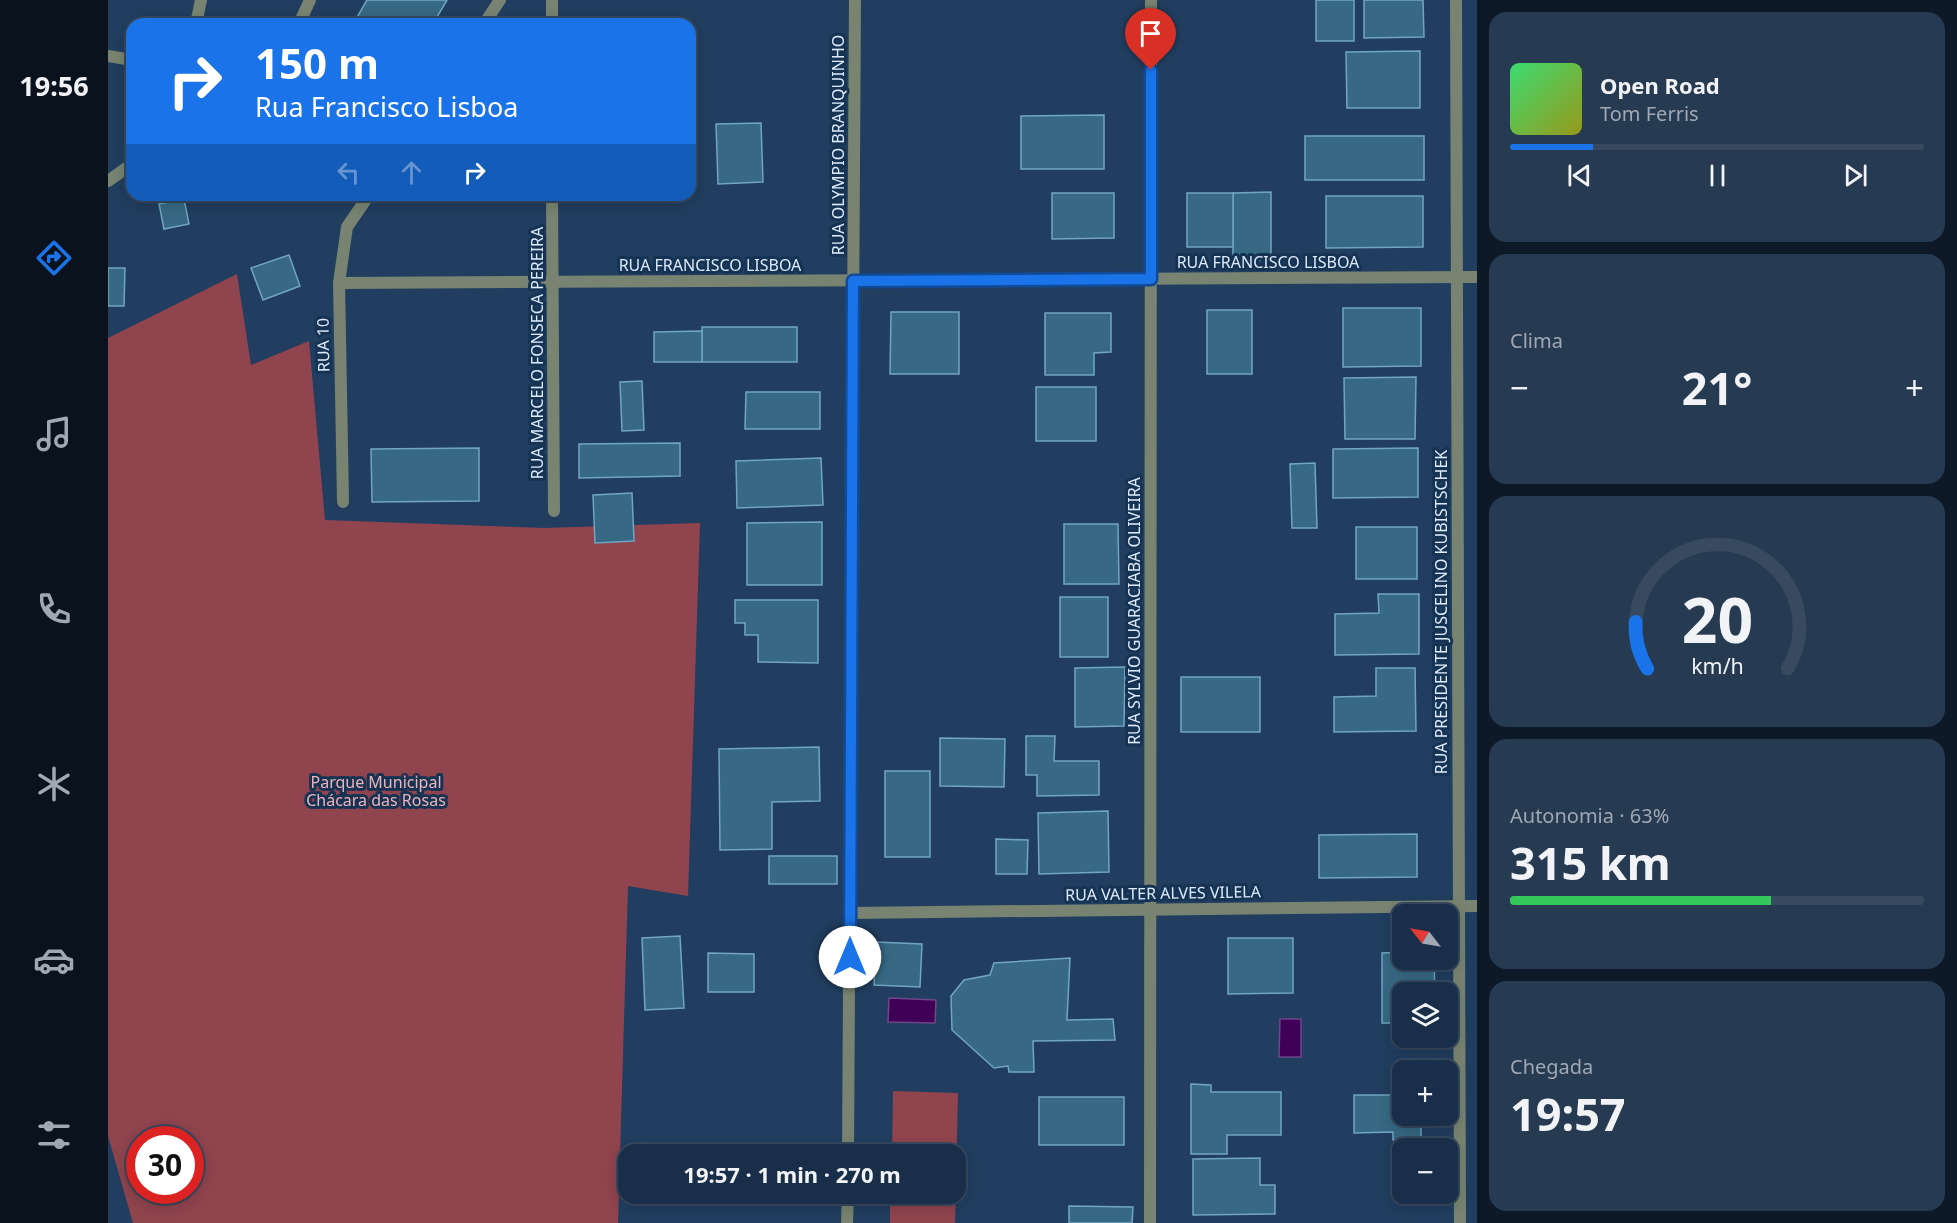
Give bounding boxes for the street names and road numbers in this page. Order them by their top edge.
street label: RUA OLYMPIO BRANQUINHO [827,35,849,255]
street label: RUA MARCELO FONSECA PEREIRA [526,226,548,479]
street label: RUA FRANCISCO LISBOA [1177,251,1360,273]
street label: RUA FRANCISCO LISBOA [619,254,802,276]
street label: RUA 10 [312,318,334,372]
street label: RUA PRESIDENTE JUSCELINO KUBISTSCHEK [1430,450,1452,774]
street label: RUA SYLVIO GUARACIABA OLIVEIRA [1123,476,1145,745]
street label: RUA VALTER ALVES VILELA [1065,880,1262,906]

